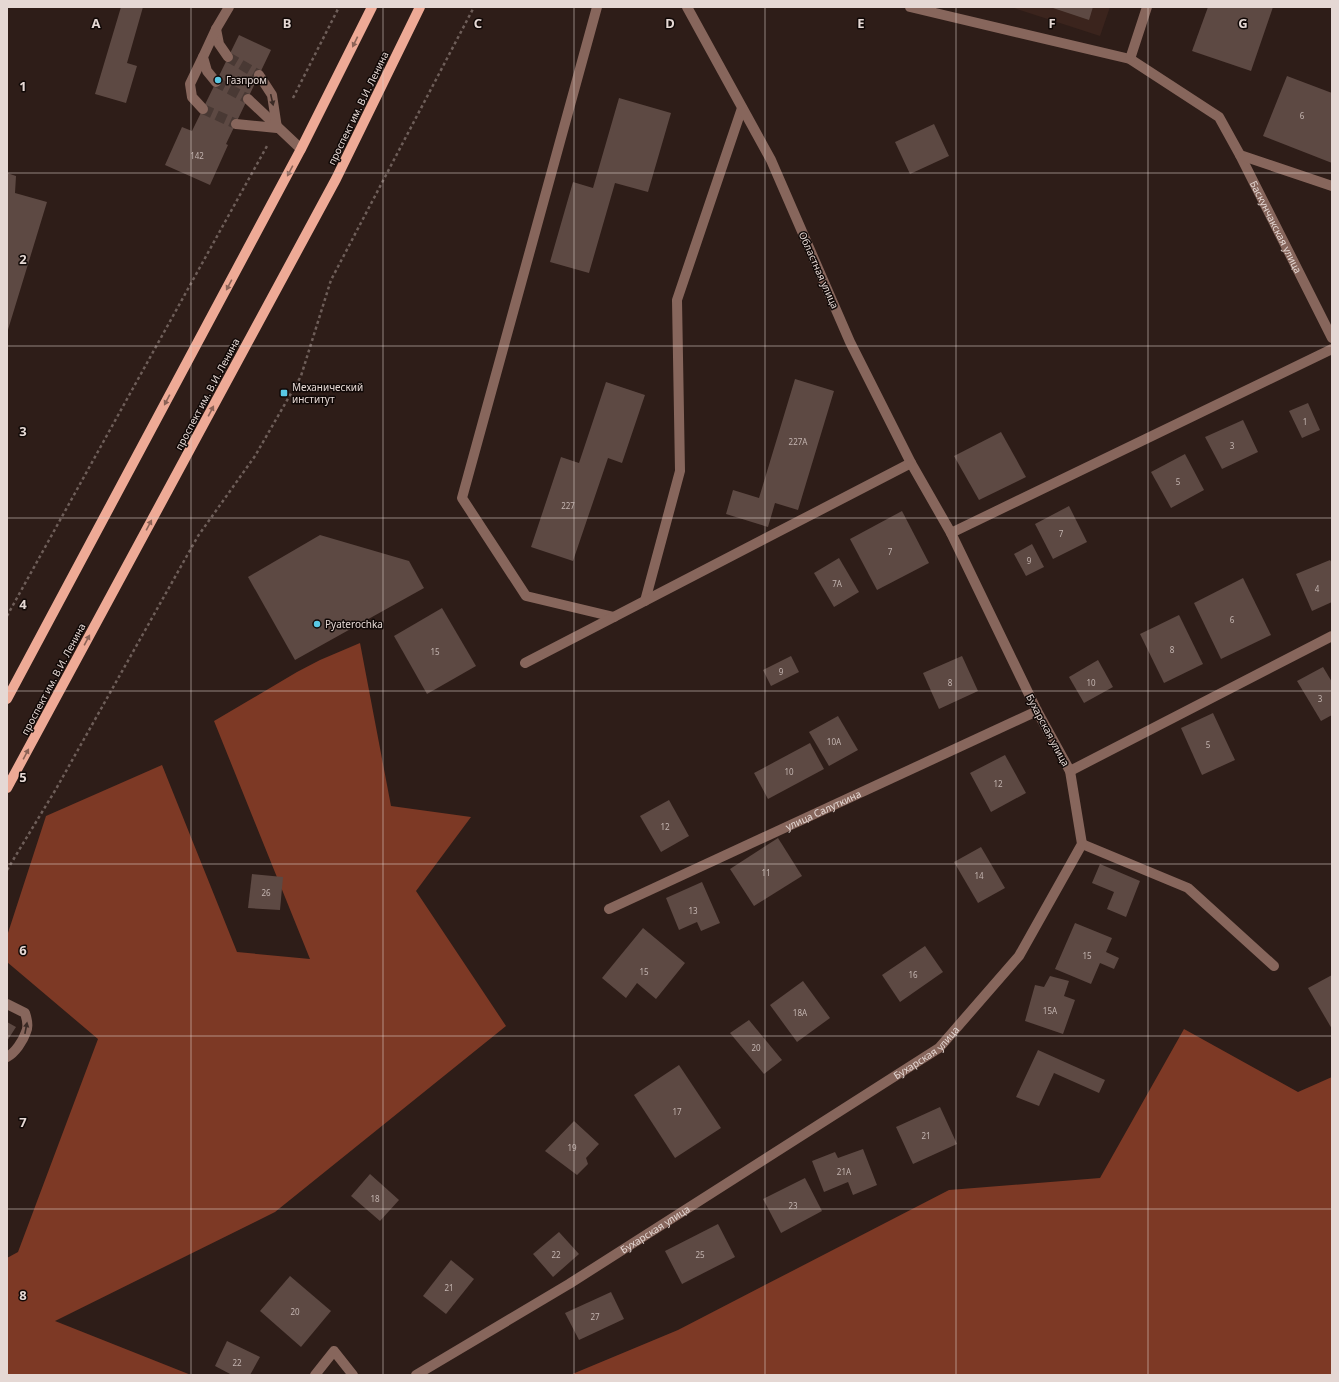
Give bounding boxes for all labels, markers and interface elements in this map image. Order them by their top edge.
text: A [92,14,101,32]
text: B [283,14,291,32]
text: C [474,14,482,32]
text: D [665,14,675,32]
text: E [857,14,865,32]
text: F [1048,14,1056,32]
text: G [1238,14,1248,32]
one-way arrow [351,36,358,48]
street label: проспект им. В.И. Ленина [324,49,392,167]
place label: Газпром [226,73,267,87]
marker: Газпром [213,75,223,85]
text: 1 [19,77,27,95]
one-way arrow [269,94,275,106]
house number: 6 [1300,110,1305,121]
house number: 142 [190,150,204,161]
one-way arrow [287,165,293,176]
street label: Баскунчакская улица [1247,178,1305,276]
street label: Областная улица [796,229,842,311]
text: 2 [19,250,27,268]
one-way arrow [225,279,232,291]
street label: проспект им. В.И. Ленина [172,336,242,452]
place label: Механический институт [292,380,363,406]
marker: Механический институт [279,388,289,398]
one-way arrow [164,394,171,406]
one-way arrow [208,405,214,417]
house number: 1 [1303,416,1307,427]
text: 3 [19,422,27,440]
house number: 227А [789,436,808,447]
house number: 3 [1230,440,1235,451]
house number: 5 [1176,476,1181,487]
house number: 227 [561,500,575,511]
one-way arrow [146,519,152,531]
house number: 7 [1059,528,1064,539]
house number: 7 [888,546,893,557]
house number: 9 [1027,555,1032,566]
house number: 7А [832,578,843,589]
house number: 4 [1315,583,1320,594]
text: 4 [19,595,27,613]
house number: 6 [1230,614,1235,625]
place label: Pyaterochka [325,617,383,631]
marker: Pyaterochka [312,619,322,629]
street label: проспект им. В.И. Ленина [18,621,88,737]
one-way arrow [84,634,91,646]
house number: 8 [1170,644,1175,655]
house number: 15 [430,646,440,657]
house number: 9 [779,666,784,677]
house number: 8 [948,677,953,688]
house number: 10 [1086,677,1096,688]
street label: Бухарская улица [1023,691,1073,769]
house number: 3 [1318,693,1323,704]
house number: 10А [827,736,842,747]
house number: 5 [1206,739,1211,750]
one-way arrow [22,748,29,760]
house number: 10 [784,766,794,777]
text: 5 [19,768,27,786]
house number: 12 [993,778,1003,789]
street label: улица Салуткина [783,786,863,833]
house number: 12 [660,821,670,832]
house number: 11 [761,867,771,878]
house number: 14 [974,870,984,881]
house number: 26 [261,887,271,898]
house number: 13 [688,905,698,916]
text: 6 [19,941,27,959]
house number: 15 [1082,950,1092,961]
house number: 15 [639,966,649,977]
house number: 16 [908,969,918,980]
house number: 15А [1043,1005,1058,1016]
house number: 18А [793,1007,808,1018]
one-way arrow [23,1022,29,1035]
street label: Бухарская улица [891,1023,962,1082]
house number: 20 [751,1042,761,1053]
house number: 17 [672,1106,682,1117]
text: 7 [19,1113,27,1131]
house number: 21 [921,1130,931,1141]
house number: 19 [567,1142,577,1153]
house number: 21А [837,1166,852,1177]
house number: 18 [370,1193,380,1204]
house number: 23 [788,1200,798,1211]
street label: Бухарская улица [617,1202,693,1257]
house number: 22 [551,1249,561,1260]
house number: 25 [695,1249,705,1260]
house number: 21 [444,1282,454,1293]
text: 8 [19,1286,27,1304]
house number: 20 [290,1306,300,1317]
house number: 27 [590,1311,600,1322]
house number: 22 [232,1357,242,1368]

